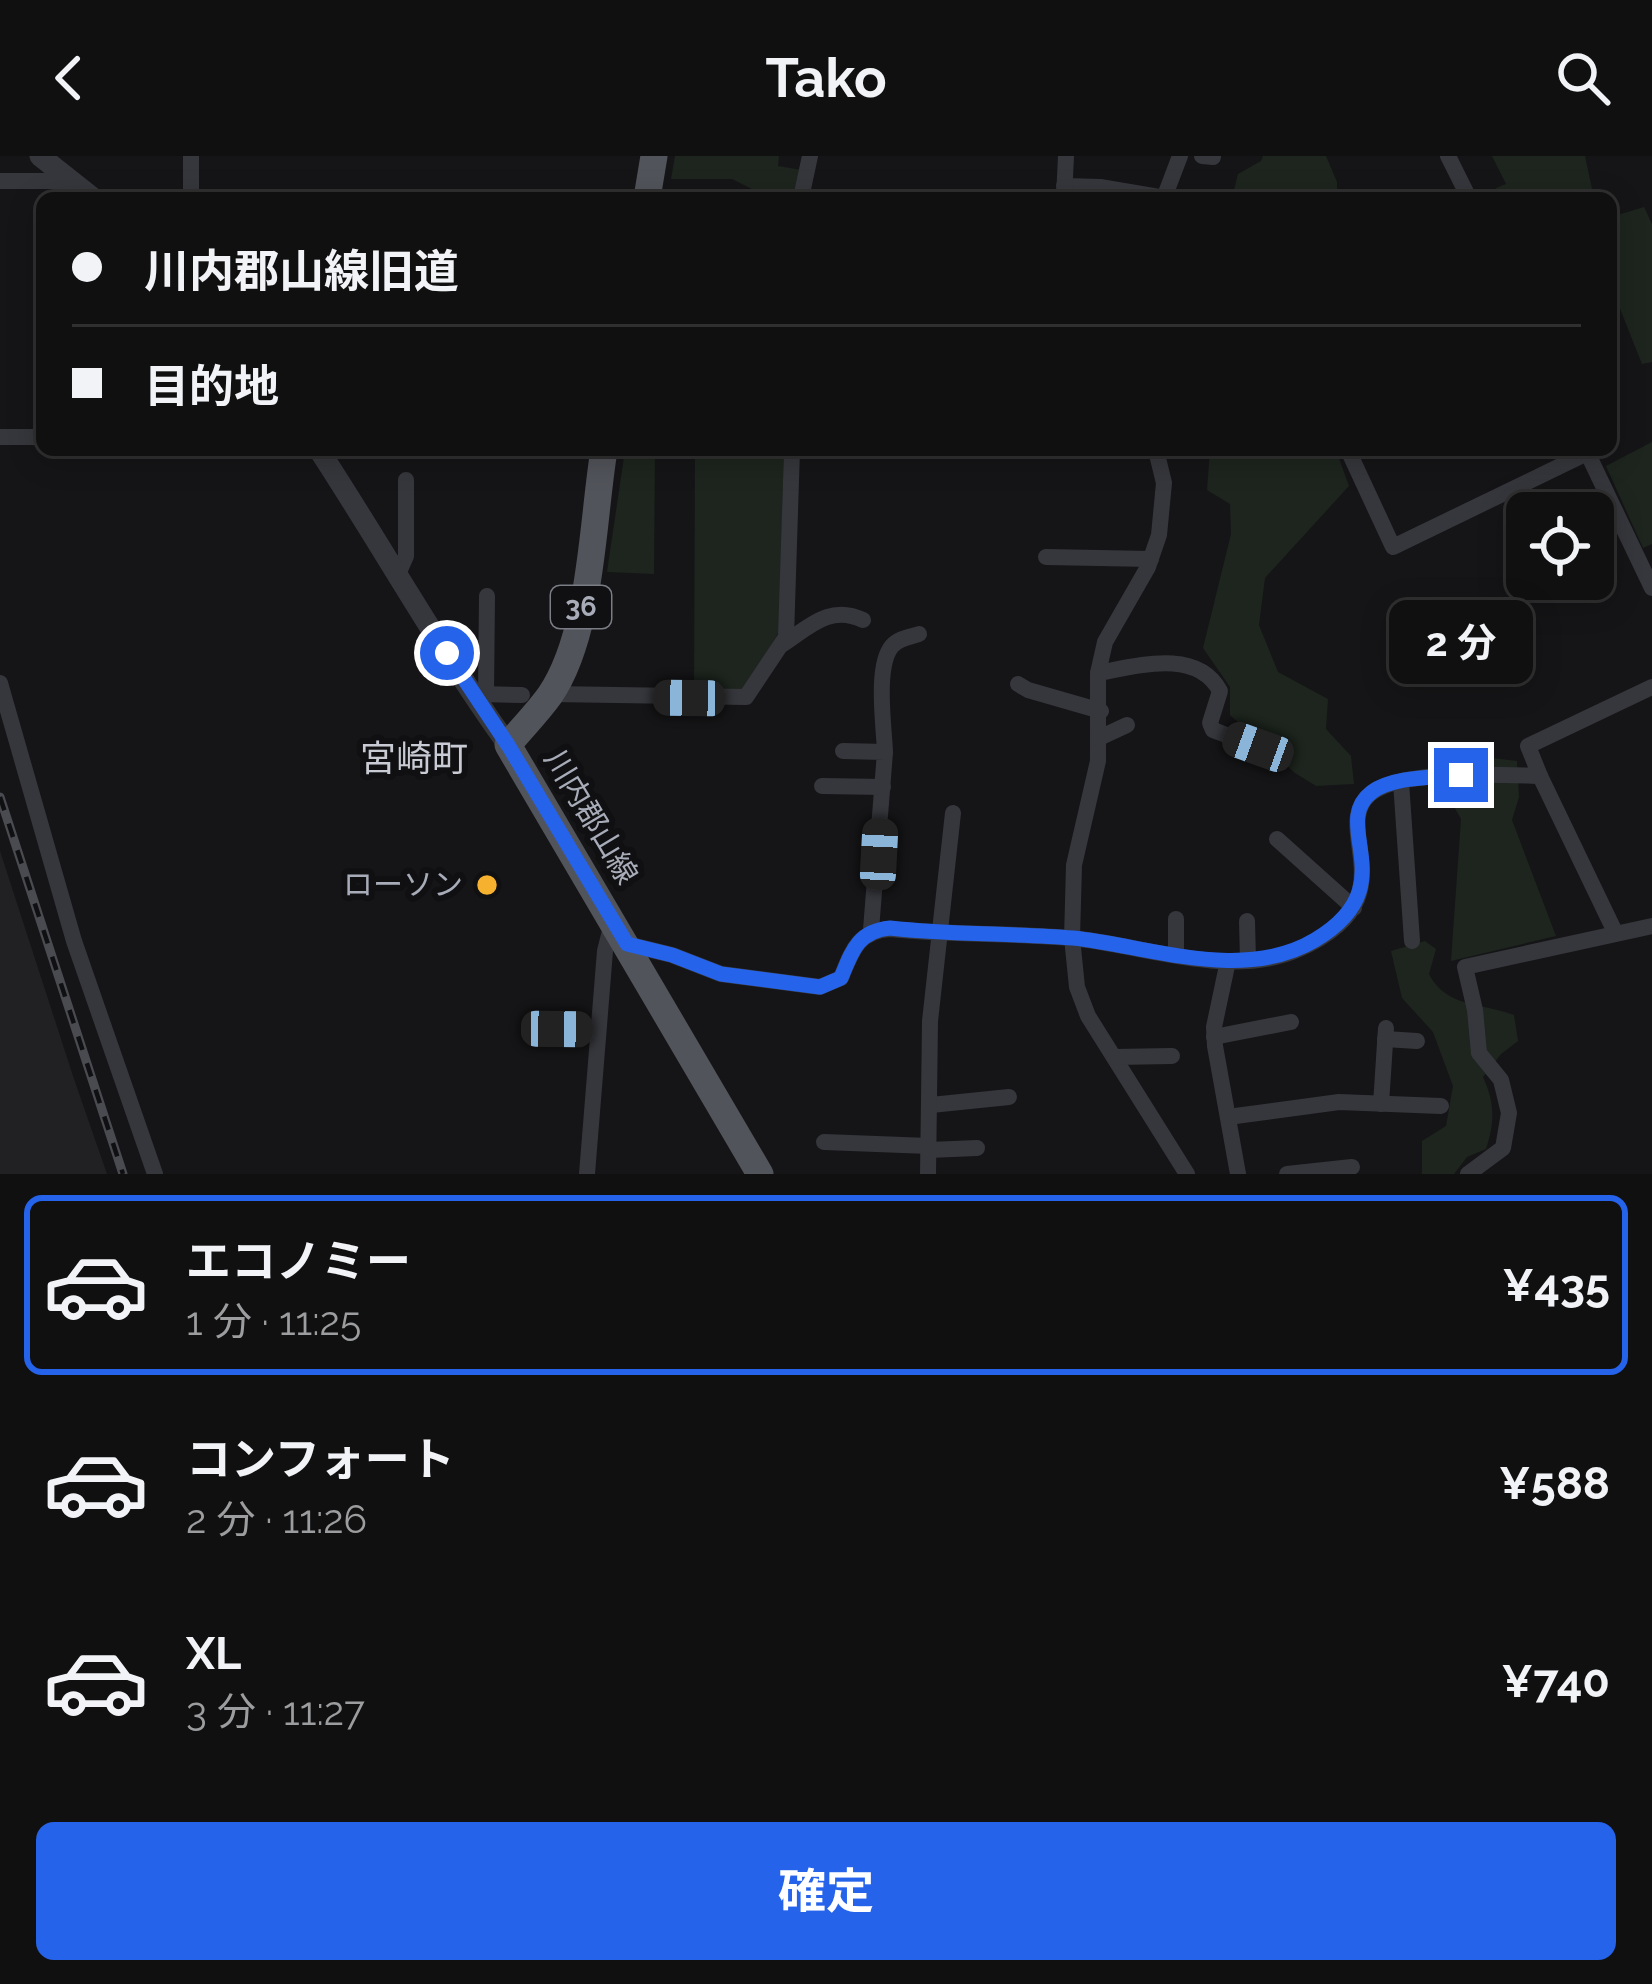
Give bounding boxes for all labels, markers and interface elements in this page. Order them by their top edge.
icon: back [36,45,102,111]
icon: search [1550,45,1616,111]
text: Tako [765,46,887,110]
text: 川内郡山線旧道 [144,245,459,298]
text: 目的地 [144,360,279,413]
map controls [1506,492,1614,600]
button: locate [1506,492,1614,600]
road number: 36 [551,586,611,628]
callout: 2 分 [1389,601,1533,685]
text: 2 分 [1426,619,1496,665]
route start [420,626,474,680]
car [653,679,725,717]
car [1218,718,1298,776]
district label: 宮崎町 [360,737,468,779]
street label: 川内郡山線 [538,743,645,890]
route end [1434,748,1488,802]
car [859,817,899,891]
place label: ローソン [343,867,463,902]
marker: ローソン [474,872,500,898]
car [521,1010,593,1048]
icon: car [42,1231,150,1339]
text: エコノミー [186,1235,411,1288]
text: ¥435 [1502,1259,1610,1312]
text: 1 分 · 11:25 [186,1298,361,1344]
icon: car [42,1429,150,1537]
text: コンフォート [186,1433,455,1486]
text: ¥588 [1499,1457,1610,1510]
text: 2 分 · 11:26 [186,1496,367,1542]
icon: car [42,1627,150,1735]
text: XL [186,1627,241,1680]
text: ¥740 [1501,1655,1610,1708]
text: 3 分 · 11:27 [186,1688,365,1734]
button: 確定 [36,1822,1616,1960]

